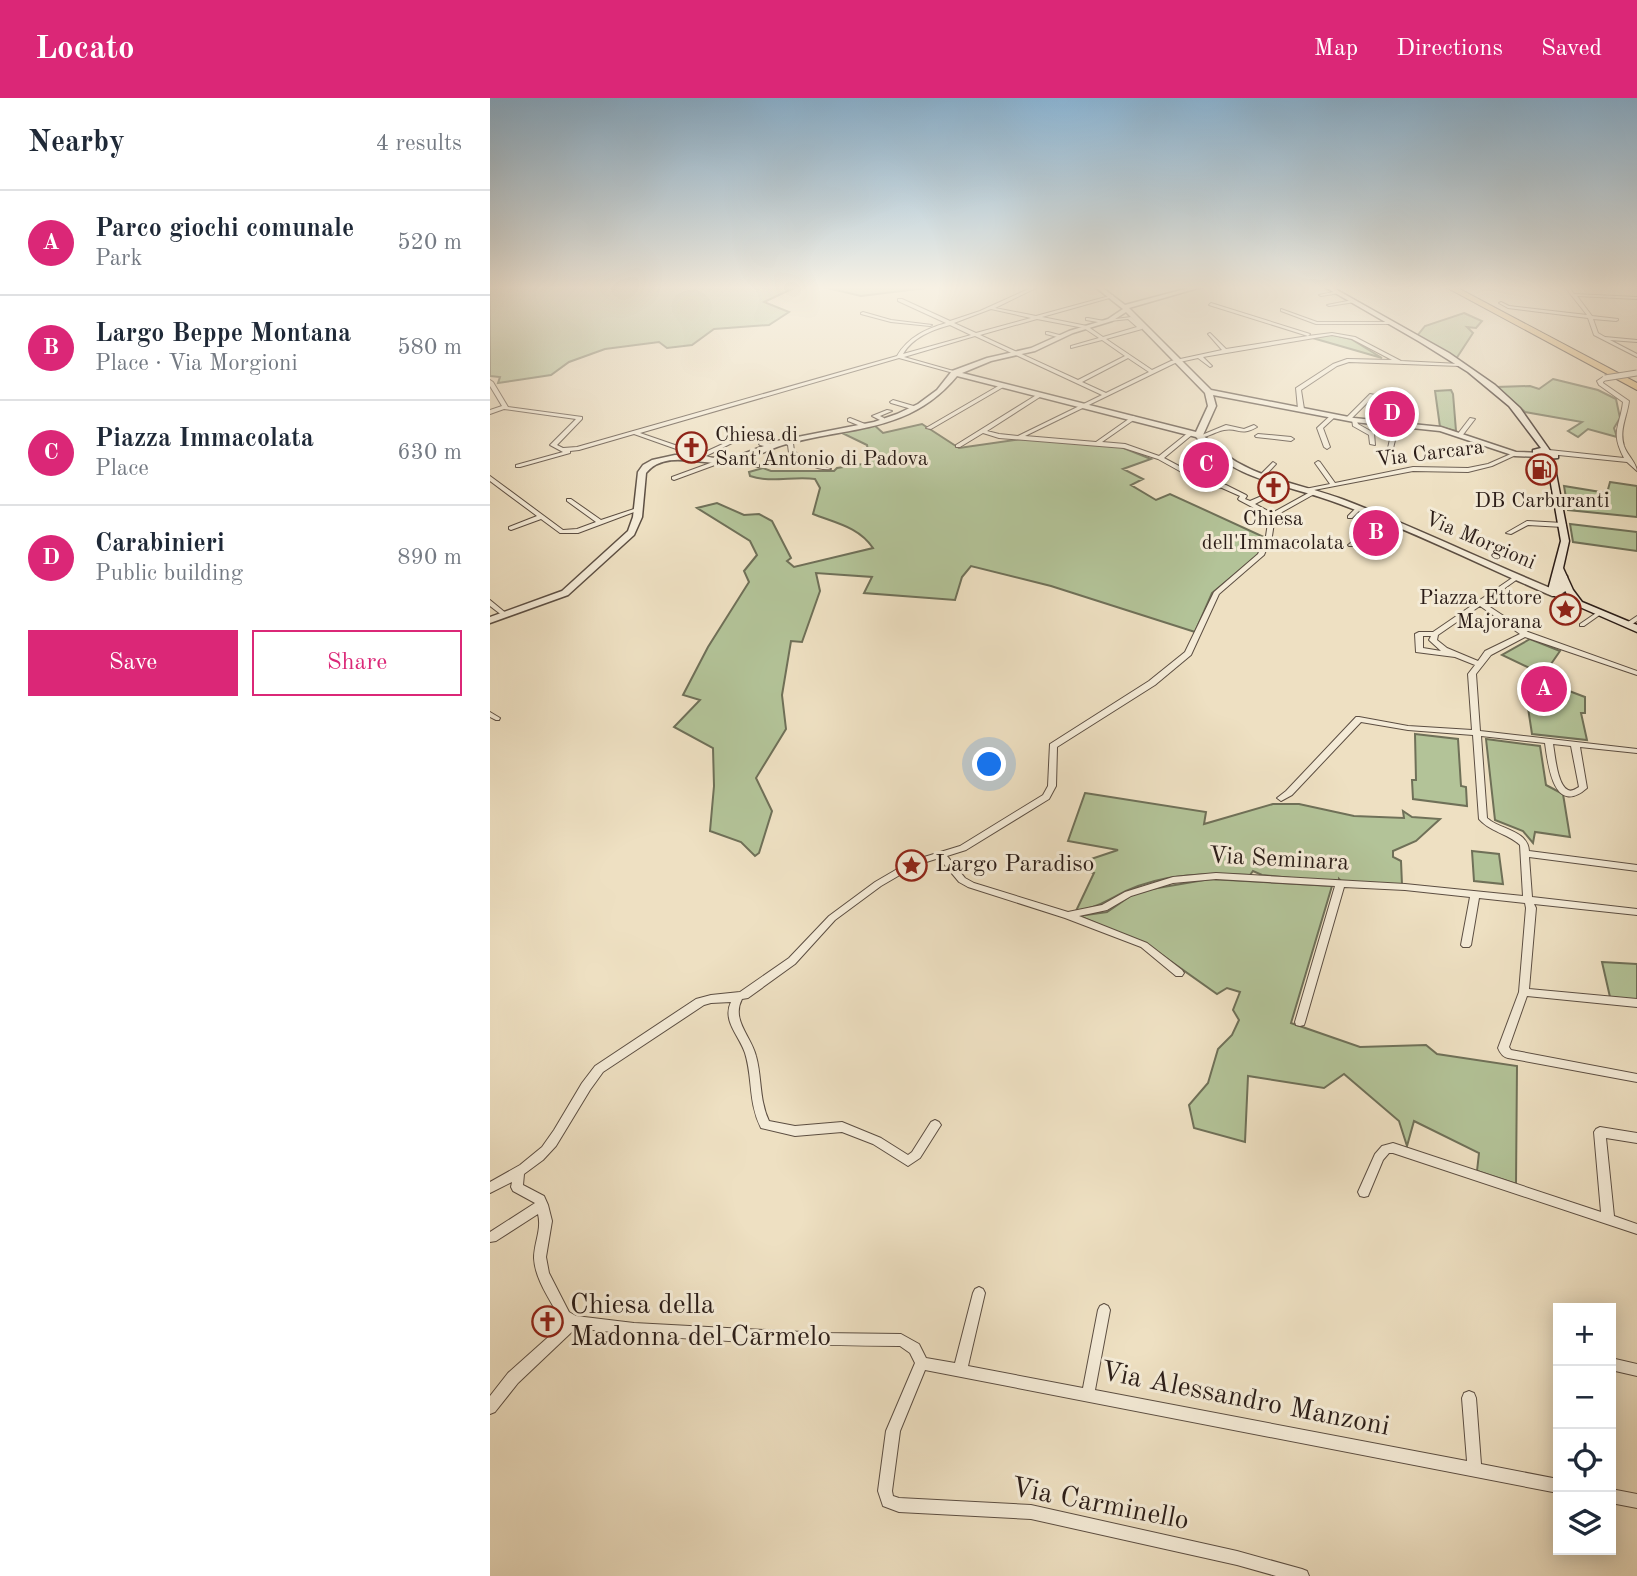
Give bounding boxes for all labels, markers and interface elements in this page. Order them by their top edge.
text: Locato [35,33,135,66]
text: Map [1314,37,1358,61]
text: Directions [1396,37,1503,61]
text: Saved [1541,37,1602,61]
text: Nearby [28,128,125,158]
text: 4 results [376,132,462,155]
text: Parco giochi comunale [95,216,354,242]
text: A [42,231,60,254]
text: 520 m [397,231,462,254]
text: Park [95,247,142,270]
text: Largo Beppe Montana [95,321,351,347]
text: B [43,336,59,359]
text: 580 m [397,336,462,359]
text: Place · Via Morgioni [95,352,298,375]
pin: D [1369,388,1415,440]
place label: Chiesa di Sant'Antonio di Padova [715,425,928,470]
text: Piazza Immacolata [95,426,314,452]
church icon: Chiesa di Sant'Antonio di Padova [675,430,709,464]
street label: Via Carcara [1375,437,1485,471]
pin: C [1183,439,1229,491]
text: C [43,441,59,464]
text: 630 m [397,441,462,464]
fuel station icon: DB Carburanti [1525,452,1559,486]
text: Place [95,457,149,480]
church icon: Chiesa dell'Immacolata [1256,470,1290,504]
place label: DB Carburanti [1474,491,1610,512]
pin: B [1353,507,1399,559]
street label: Via Morgioni [1421,508,1539,574]
place label: Chiesa dell'Immacolata [1202,509,1344,554]
text: Carabinieri [95,531,225,557]
text: D [42,546,60,569]
text: 890 m [397,546,462,569]
text: Public building [95,562,243,585]
place label: Piazza Ettore Majorana [1419,588,1542,633]
place icon: Piazza Ettore Majorana [1548,593,1582,627]
button: Save [28,630,238,696]
button: Share [252,630,462,696]
pin: A [1521,663,1567,715]
your location [972,747,1006,781]
street label: Via Seminara [1208,844,1350,876]
place icon: Largo Paradiso [895,848,929,882]
place label: Largo Paradiso [935,853,1095,877]
place label: Chiesa della Madonna del Carmelo [570,1292,831,1352]
map controls [1553,1303,1616,1555]
button: + [1553,1303,1616,1366]
church icon: Chiesa della Madonna del Carmelo [530,1305,564,1339]
street label: Via Alessandro Manzoni [1098,1358,1392,1442]
button: − [1553,1366,1616,1429]
button: locate [1553,1429,1616,1492]
street label: Via Carminello [1009,1474,1191,1536]
button: layers [1553,1492,1616,1555]

